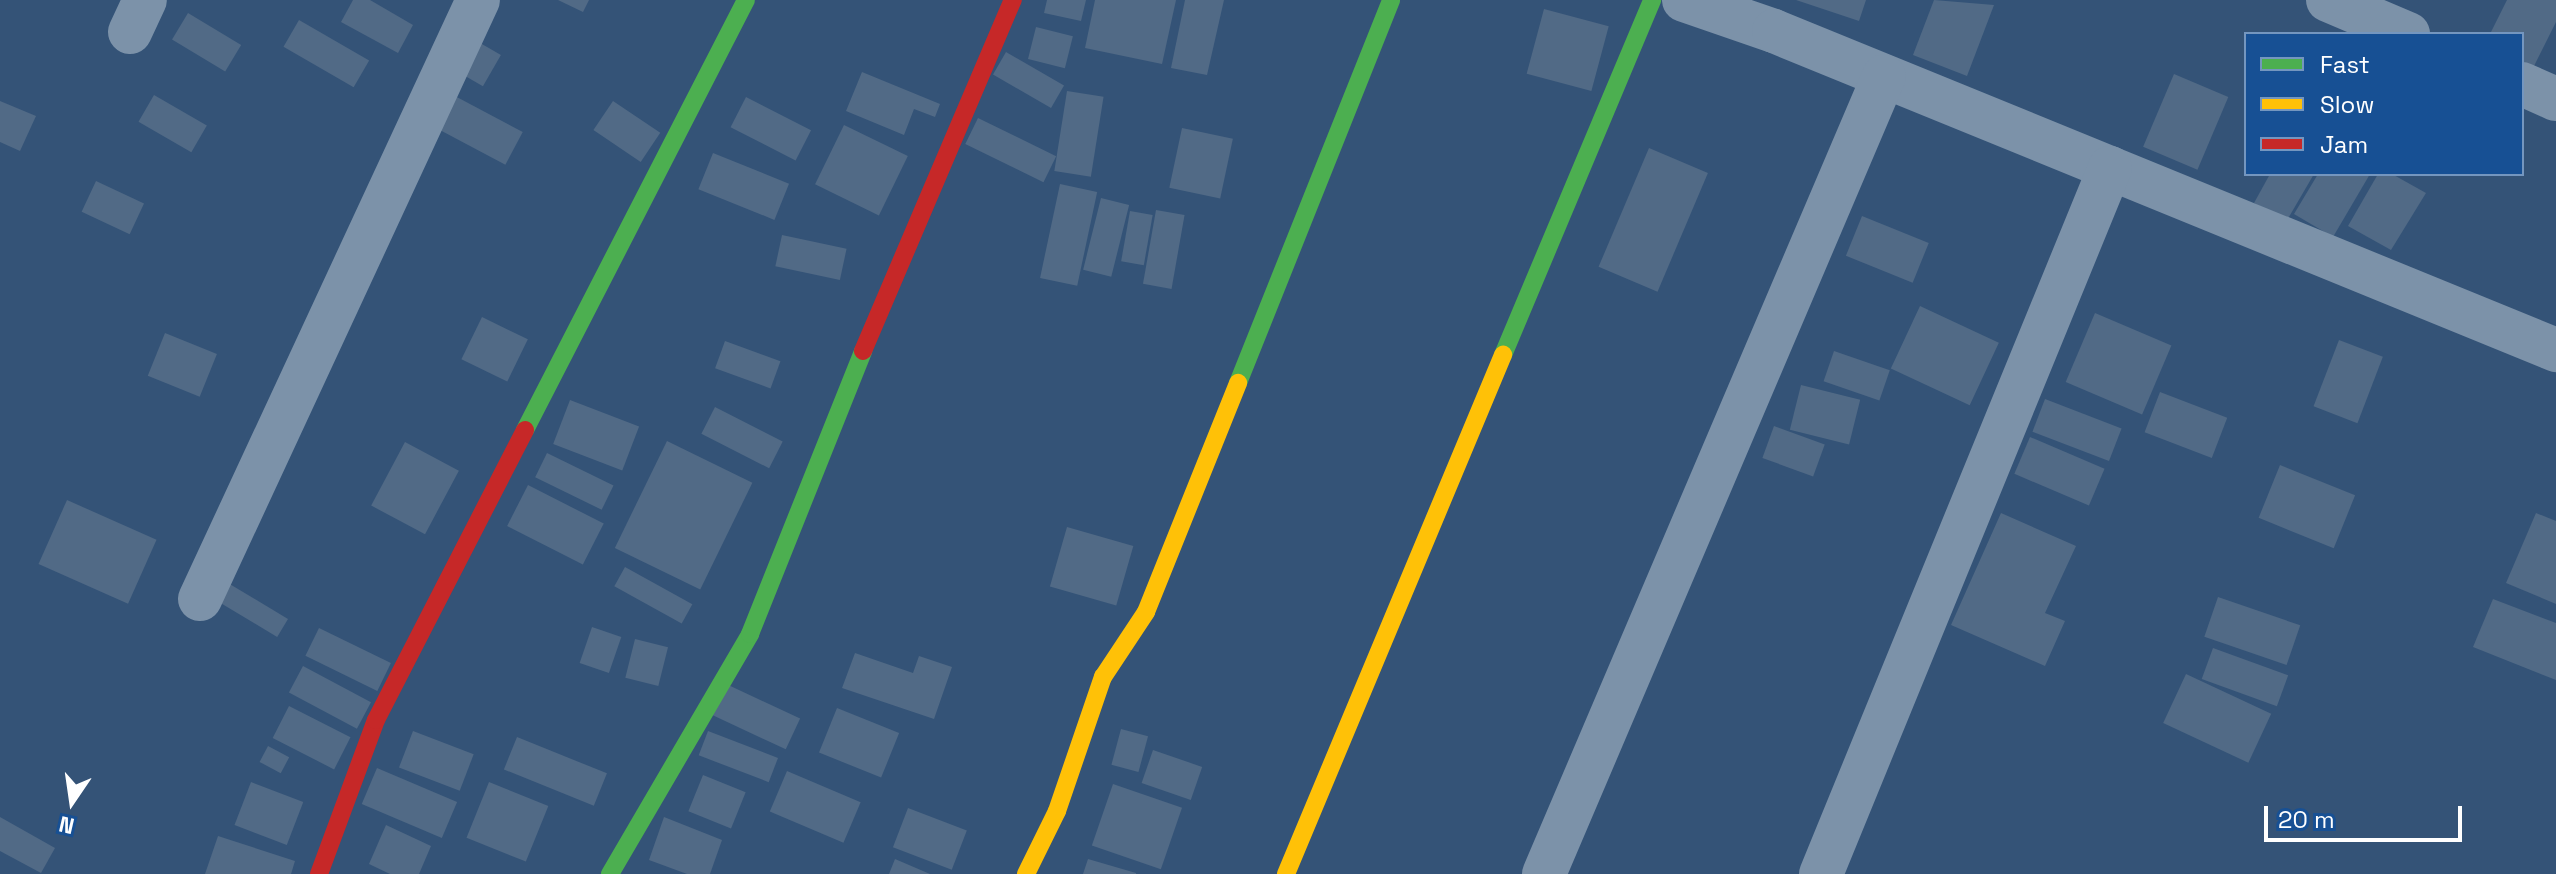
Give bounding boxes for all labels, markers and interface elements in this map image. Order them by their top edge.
legend [2244,32,2524,176]
text: Fast [2320,49,2370,80]
text: Slow [2320,89,2374,120]
text: Jam [2320,129,2368,160]
north arrow [32,762,112,842]
scale bar [2268,790,2466,840]
text: 20 m [2278,804,2335,835]
text: N [56,810,77,841]

